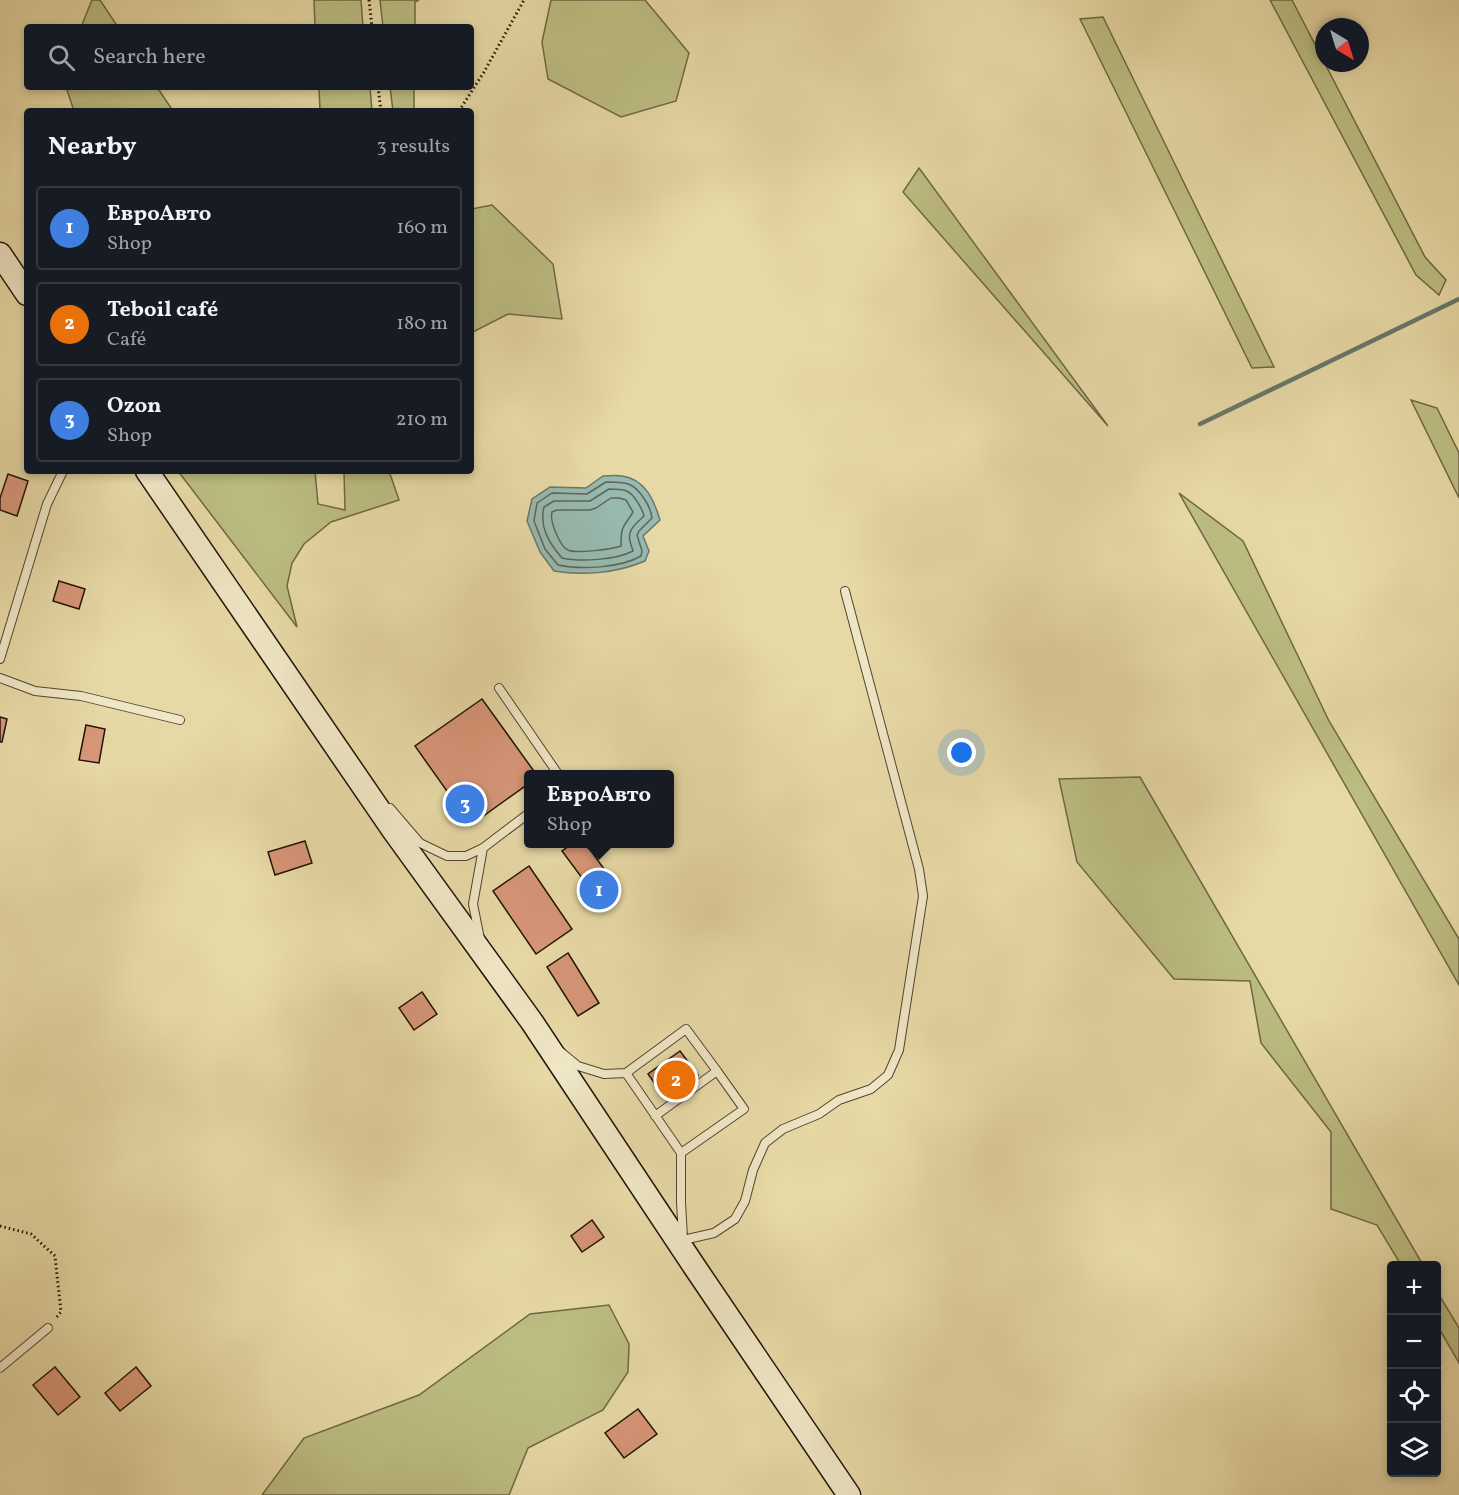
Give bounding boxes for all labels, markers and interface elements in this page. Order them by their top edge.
north arrow [1315,18,1369,72]
search box [24,24,474,90]
icon: search [45,41,78,74]
text: Search here [93,42,206,73]
text: Nearby [48,129,137,165]
text: 3 results [376,133,450,161]
text: ЕвроАвто [107,199,211,230]
text: 1 [65,214,74,242]
text: 160 m [396,214,448,242]
text: Shop [107,230,152,258]
text: Teboil café [107,295,218,326]
text: 2 [64,310,75,338]
text: 180 m [396,310,448,338]
text: Café [107,326,146,354]
text: Ozon [107,391,162,422]
text: 3 [64,406,75,434]
text: 210 m [396,406,448,434]
text: Shop [107,422,152,450]
your location [947,738,976,767]
popup [524,770,674,848]
text: ЕвроАвто [547,780,651,811]
pin: 3 [446,782,484,826]
text: Shop [547,811,592,839]
pin: 1 [580,868,618,912]
pin: 2 [656,1058,696,1102]
map controls [1387,1261,1441,1477]
button: + [1387,1261,1441,1315]
button: − [1387,1315,1441,1369]
button: locate [1387,1369,1441,1423]
button: layers [1387,1423,1441,1477]

